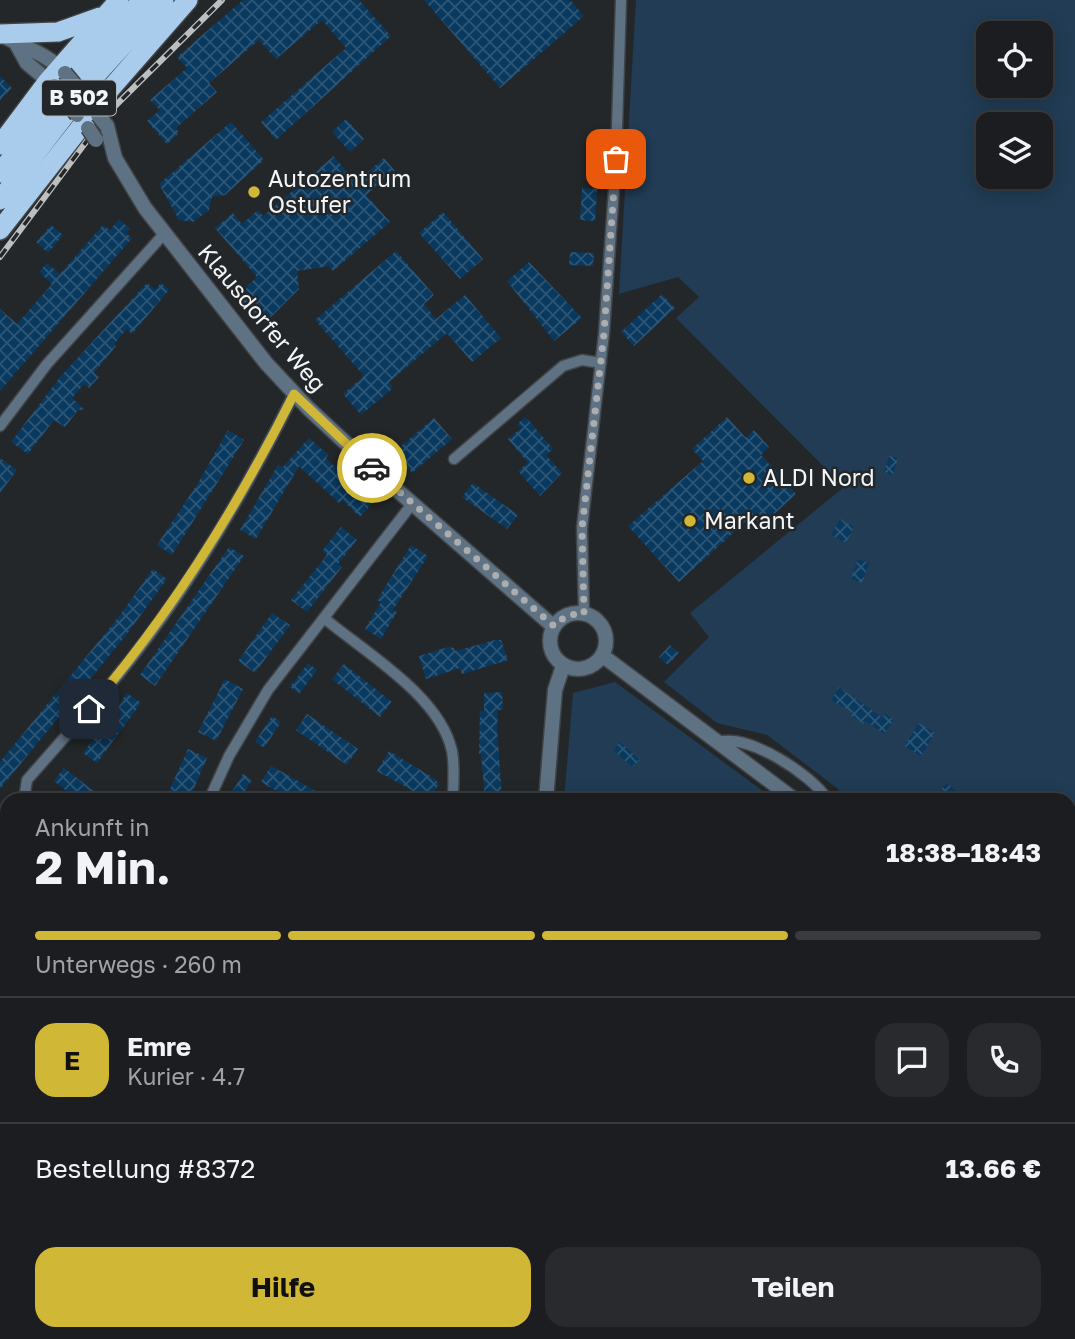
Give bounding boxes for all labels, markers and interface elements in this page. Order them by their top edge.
map controls [976,21,1053,189]
button: locate [976,21,1053,98]
road number: B 502 [42,80,116,116]
button: layers [976,112,1053,189]
pin [586,129,646,189]
icon: bag [597,140,635,178]
place label: Autozentrum Ostufer [268,164,411,218]
marker: Autozentrum Ostufer [246,184,262,200]
street label: Klausdorfer Weg [193,238,333,397]
courier [337,433,407,503]
icon: car [353,449,391,487]
place label: ALDI Nord [763,463,875,491]
marker: ALDI Nord [741,470,757,486]
place label: Markant [704,506,795,534]
marker: Markant [682,513,698,529]
pin [59,679,119,739]
icon: home [70,690,108,728]
text: Ankunft in [35,813,150,841]
text: 18:38–18:43 [886,837,1041,868]
text: 2 Min. [35,839,171,894]
text: Unterwegs · 260 m [35,950,242,978]
button: chat [875,1023,949,1097]
button: phone [967,1023,1041,1097]
text: Emre [127,1031,191,1062]
text: E [64,1045,80,1076]
text: Kurier · 4.7 [127,1062,245,1090]
text: Bestellung #8372 [35,1153,255,1184]
text: 13.66 € [946,1153,1041,1184]
button: Hilfe [35,1247,531,1327]
button: Teilen [545,1247,1041,1327]

